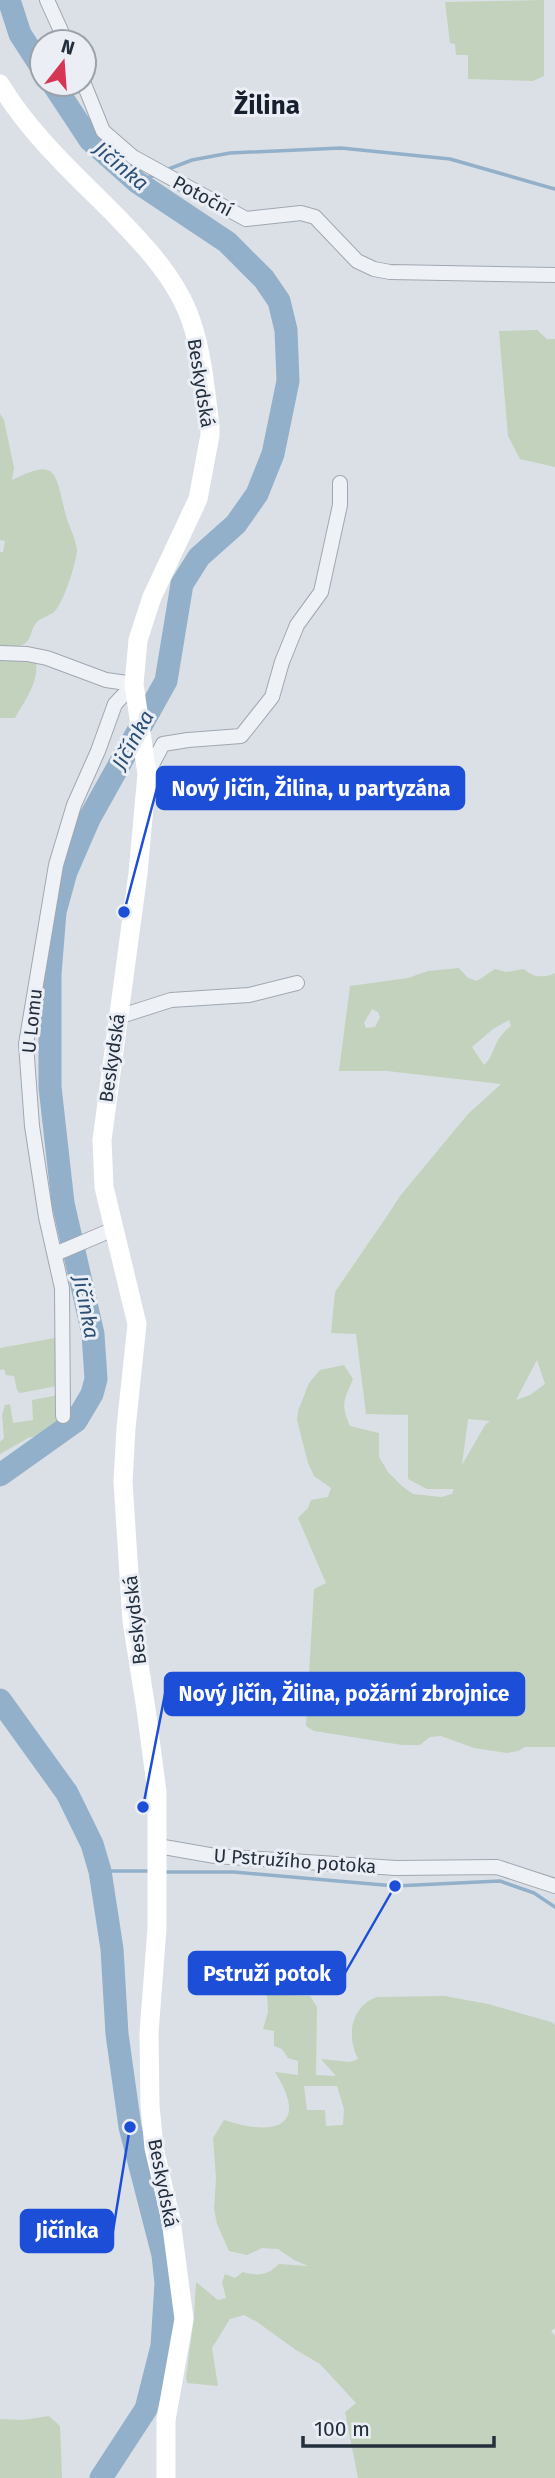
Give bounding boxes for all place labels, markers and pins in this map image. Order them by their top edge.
callout: Nový Jičín, Žilina, u partyzána [157,767,464,809]
callout: Nový Jičín, Žilina, požární zbrojnice [165,1673,524,1715]
callout: Pstruží potok [189,1952,345,1994]
callout: Jičínka [21,2210,113,2252]

